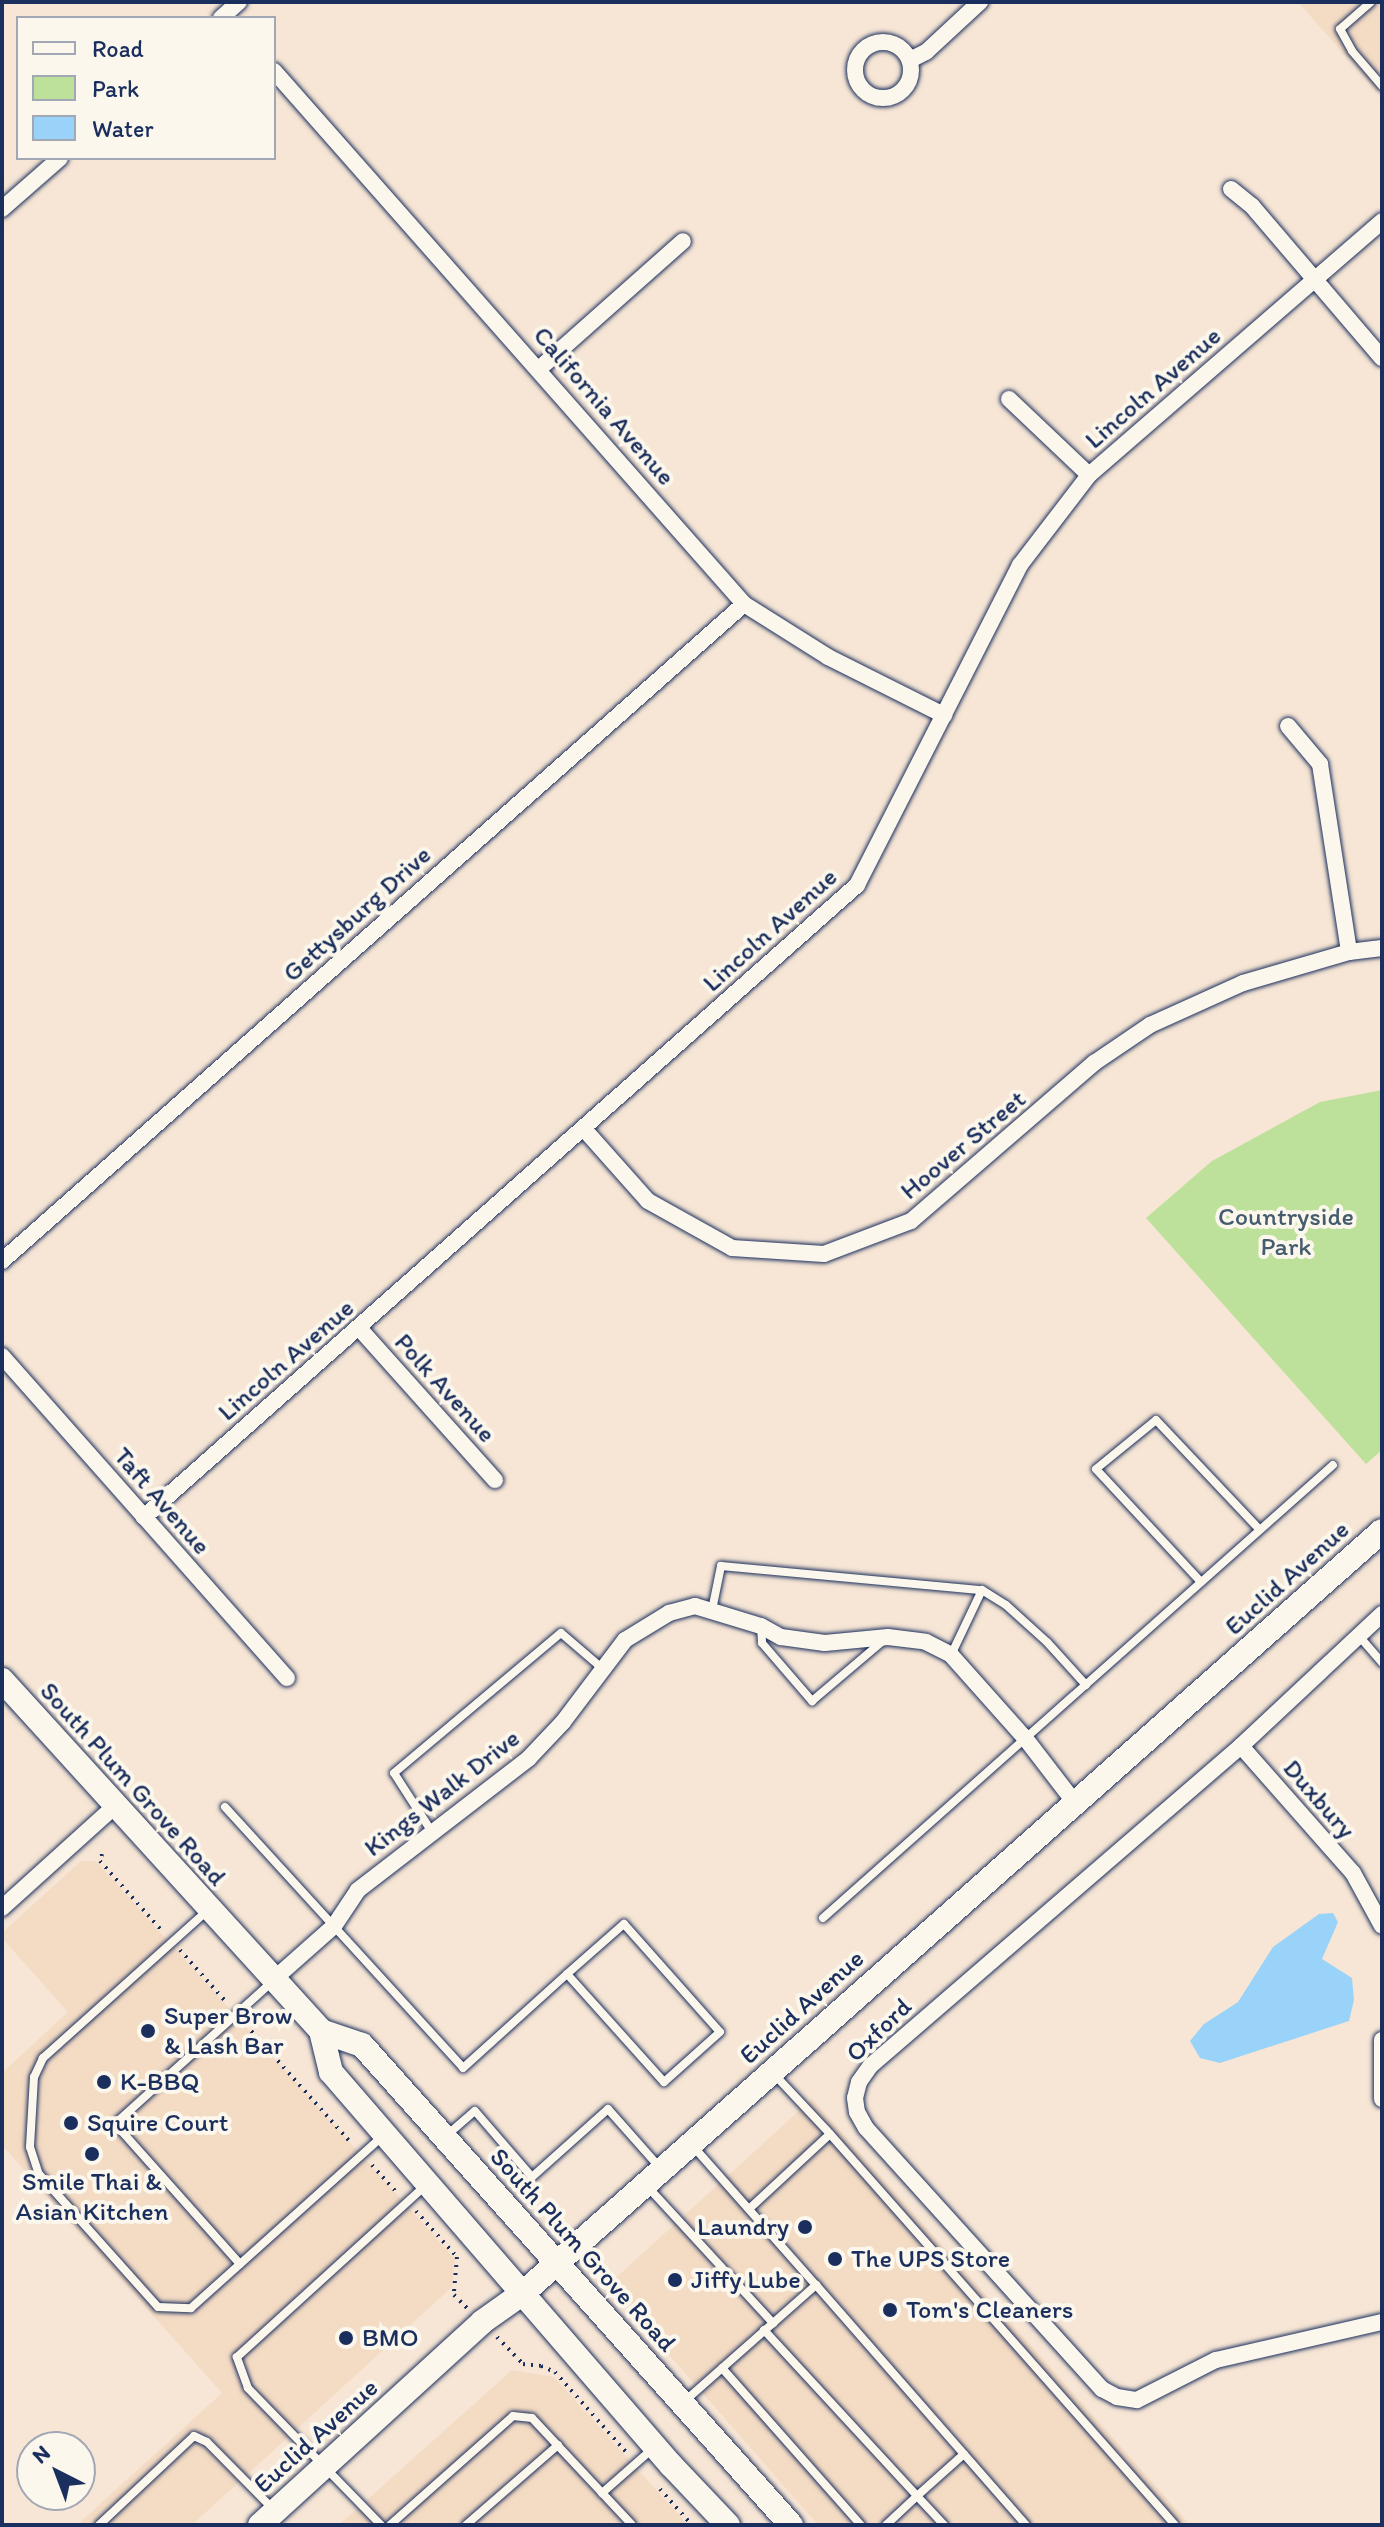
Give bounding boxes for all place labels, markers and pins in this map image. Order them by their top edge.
place label: Super Brow & Lash Bar [164,2000,293,2062]
marker: Super Brow & Lash Bar [139,2022,157,2040]
place label: K-BBQ [120,2066,199,2098]
marker: K-BBQ [95,2073,113,2091]
place label: Squire Court [87,2107,228,2139]
marker: Squire Court [62,2114,80,2132]
marker: Smile Thai & Asian Kitchen [83,2145,101,2163]
place label: Smile Thai & Asian Kitchen [15,2166,169,2228]
place label: Laundry [697,2211,789,2243]
marker: Laundry [796,2218,814,2236]
place label: The UPS Store [851,2243,1010,2275]
marker: The UPS Store [826,2250,844,2268]
place label: Jiffy Lube [691,2264,801,2296]
marker: Jiffy Lube [666,2271,684,2289]
place label: Tom's Cleaners [906,2294,1073,2326]
marker: Tom's Cleaners [881,2301,899,2319]
place label: BMO [362,2322,419,2354]
marker: BMO [337,2329,355,2347]

